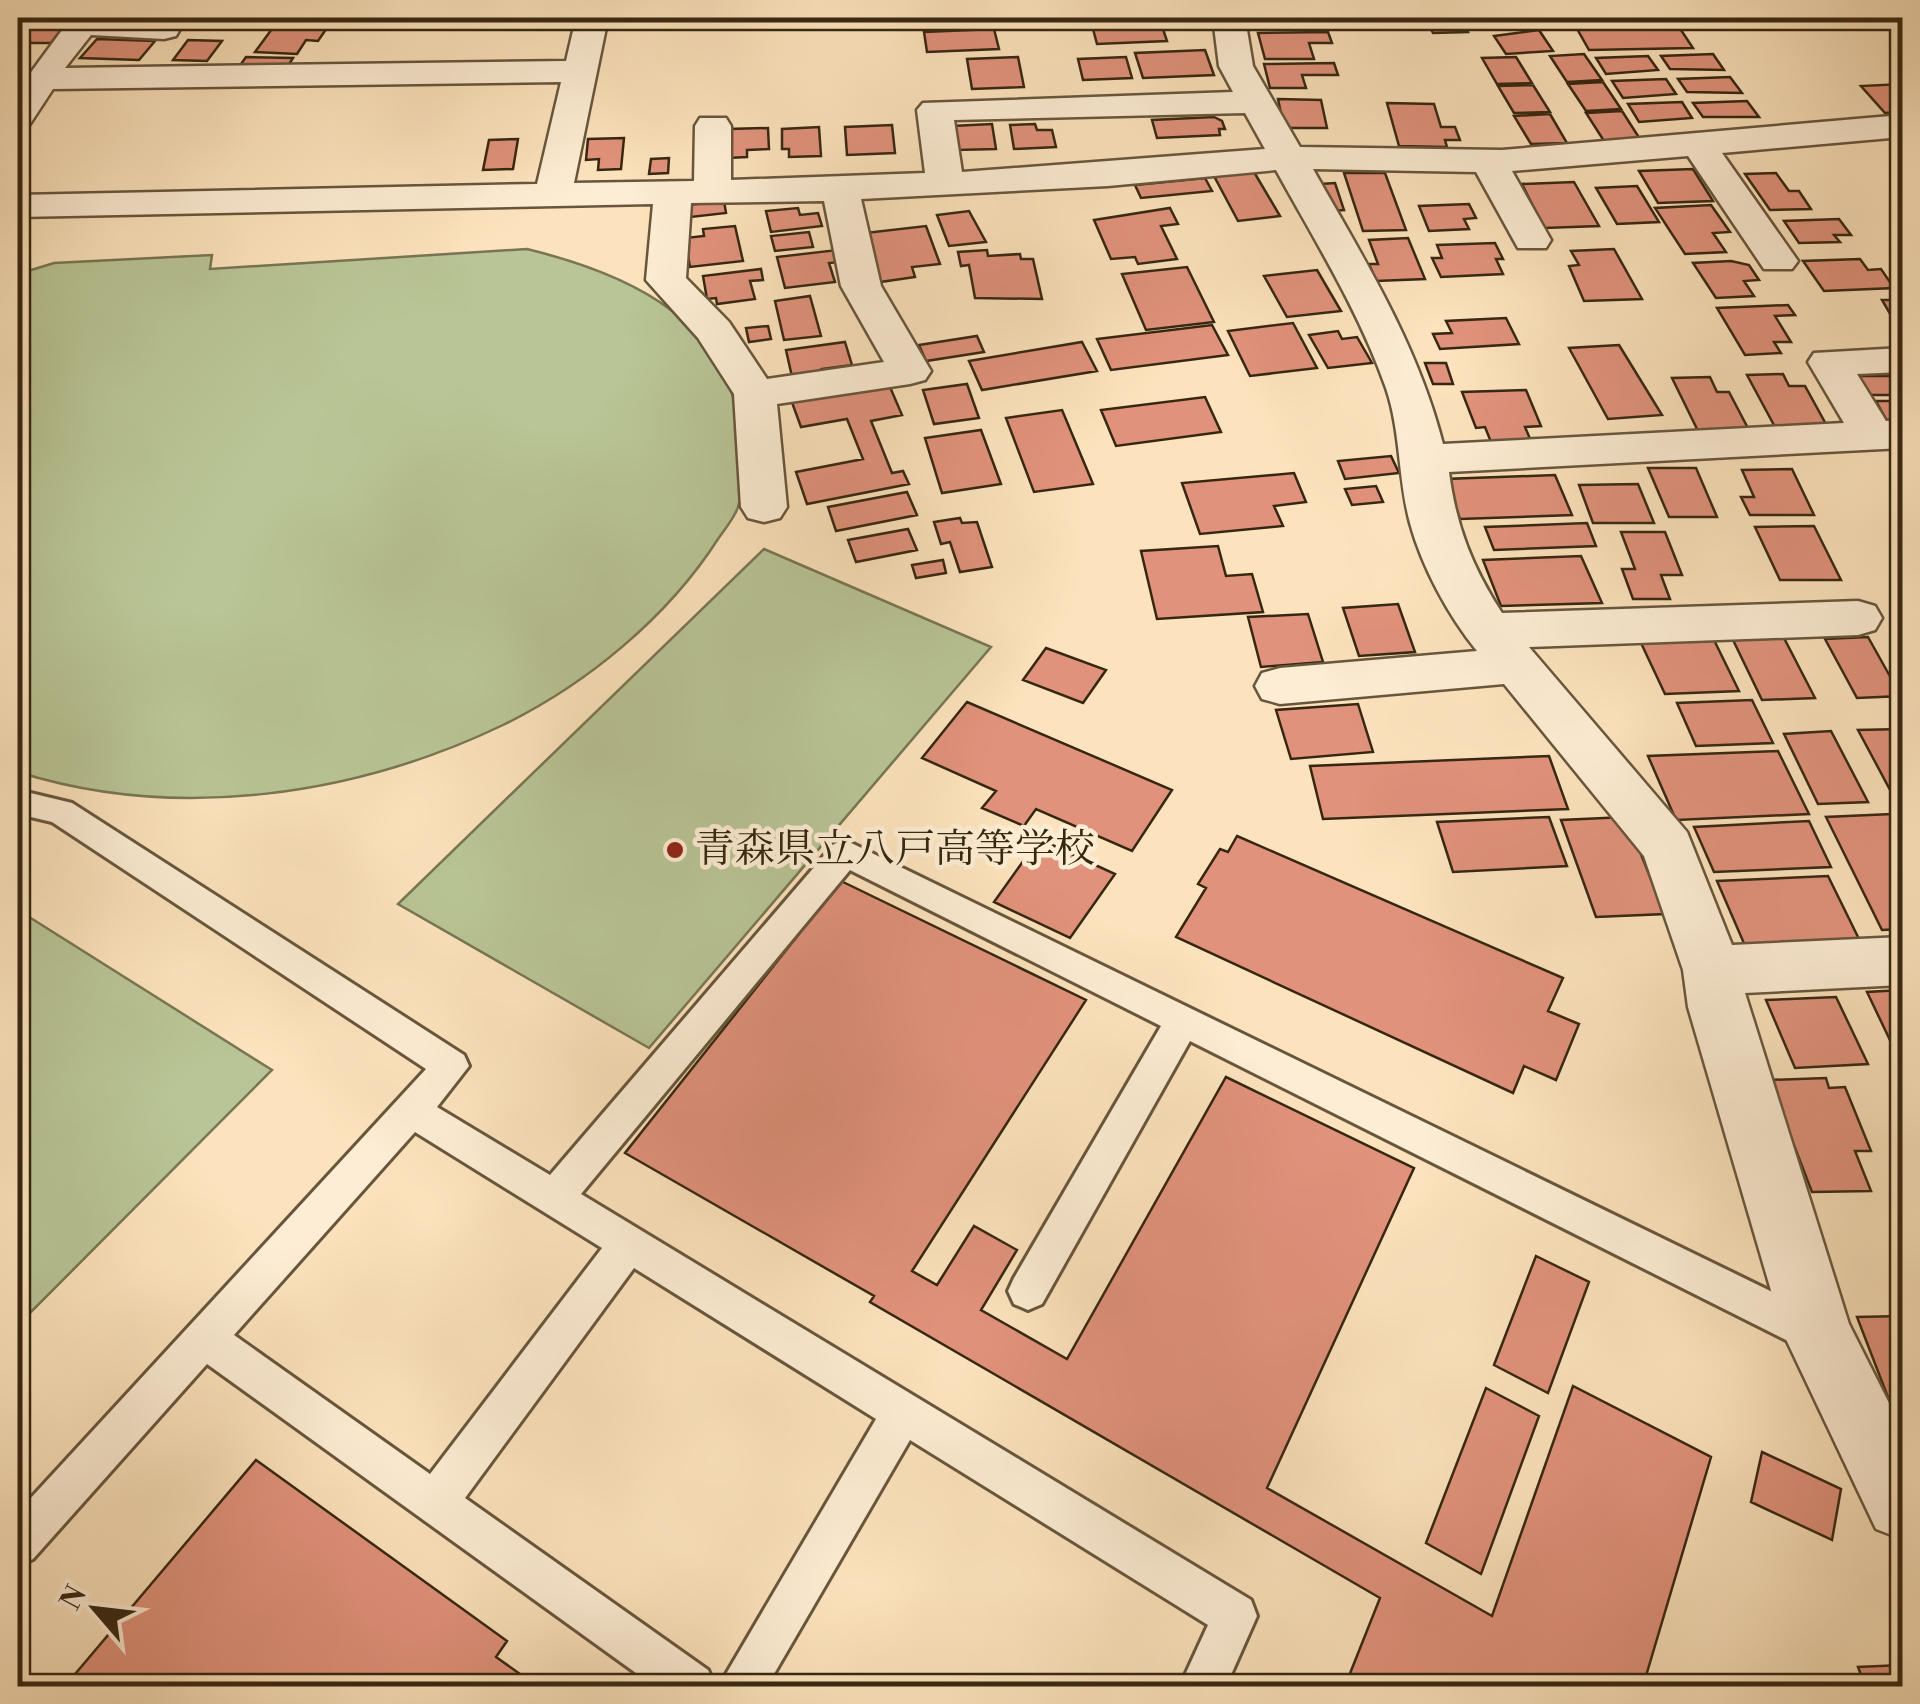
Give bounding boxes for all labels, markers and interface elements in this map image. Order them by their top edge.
place label: 青森県立八戸高等学校 [695,825,1095,875]
marker: 青森県立八戸高等学校 [664,839,686,861]
north arrow [45,1559,145,1659]
text: N [54,1580,95,1616]

